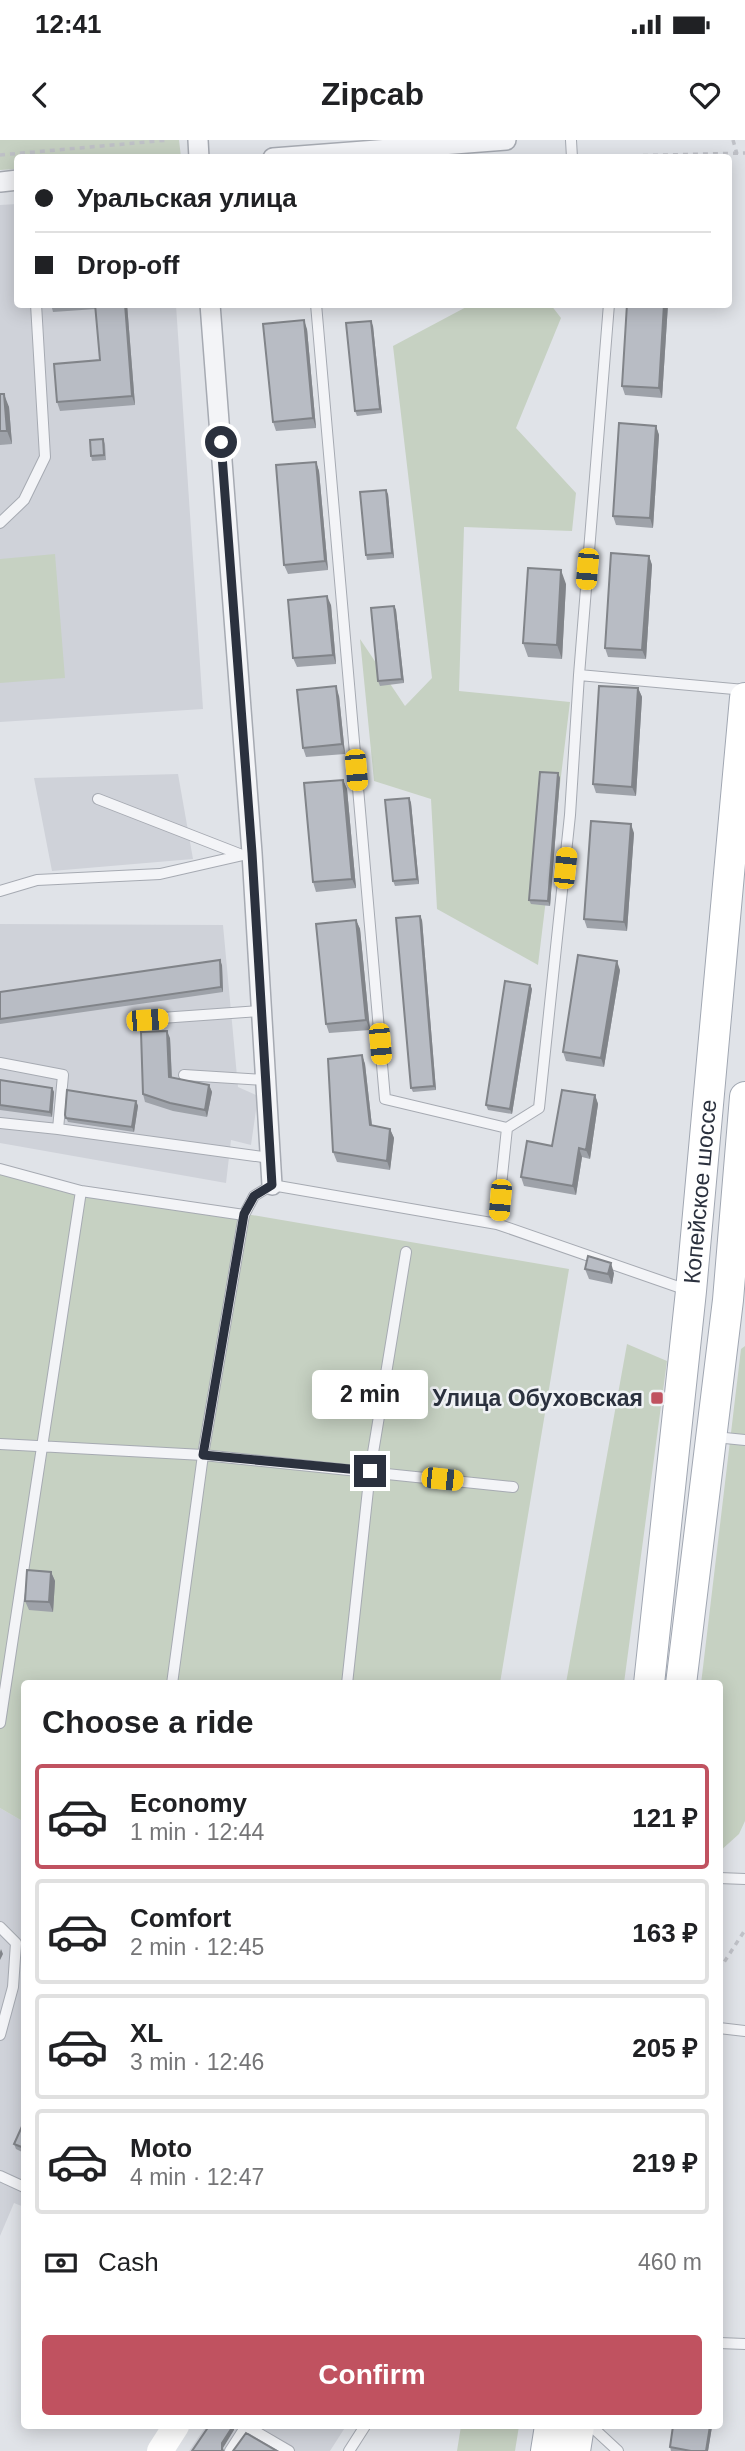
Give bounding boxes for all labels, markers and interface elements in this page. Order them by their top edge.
text: 12:41 [35,9,102,39]
icon: back [21,76,59,114]
text: Zipcab [321,76,424,112]
icon: heart [686,76,724,114]
text: Уральская улица [77,183,297,213]
text: Drop-off [77,250,180,280]
route start [205,426,237,458]
car [575,547,600,591]
car [344,748,369,792]
car [553,846,578,890]
car [126,1008,169,1032]
car [368,1022,393,1066]
street label: Копейское шоссе [679,1098,721,1285]
car [488,1178,513,1222]
callout: 2 min [312,1370,428,1418]
text: 2 min [340,1381,400,1407]
place label: Улица Обуховская [433,1385,643,1411]
marker: Улица Обуховская [649,1390,665,1406]
route end [354,1455,386,1487]
car [421,1466,464,1492]
text: Choose a ride [42,1704,254,1740]
icon: car [46,1785,109,1848]
text: Economy [130,1788,247,1818]
text: 121 ₽ [632,1803,698,1833]
text: 1 min · 12:44 [130,1819,264,1845]
icon: car [46,1900,109,1963]
text: Comfort [130,1903,231,1933]
text: 163 ₽ [632,1918,698,1948]
text: 2 min · 12:45 [130,1934,264,1960]
icon: car [46,2015,109,2078]
text: XL [130,2018,163,2048]
text: 205 ₽ [632,2033,698,2063]
text: 3 min · 12:46 [130,2049,264,2075]
icon: car [46,2130,109,2193]
text: Moto [130,2133,192,2163]
text: 219 ₽ [632,2148,698,2178]
text: 4 min · 12:47 [130,2164,264,2190]
icon: cash [42,2244,80,2282]
text: Cash [98,2247,159,2277]
text: 460 m [638,2249,702,2275]
button: Confirm [42,2335,702,2415]

